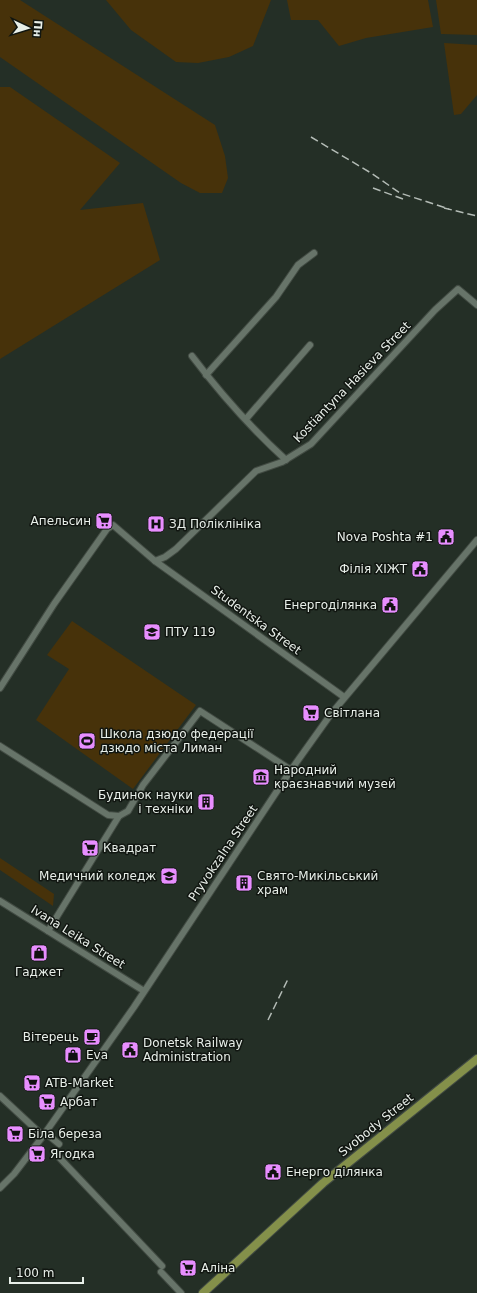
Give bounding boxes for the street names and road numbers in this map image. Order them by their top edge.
street label: Kostiantyna Hasieva Street [291,318,414,445]
street label: Studentska Street [208,583,304,658]
street label: Pryvokzalna Street [186,802,260,904]
street label: Ivana Leika Street [28,902,128,972]
street label: Svobody Street [336,1090,416,1159]

